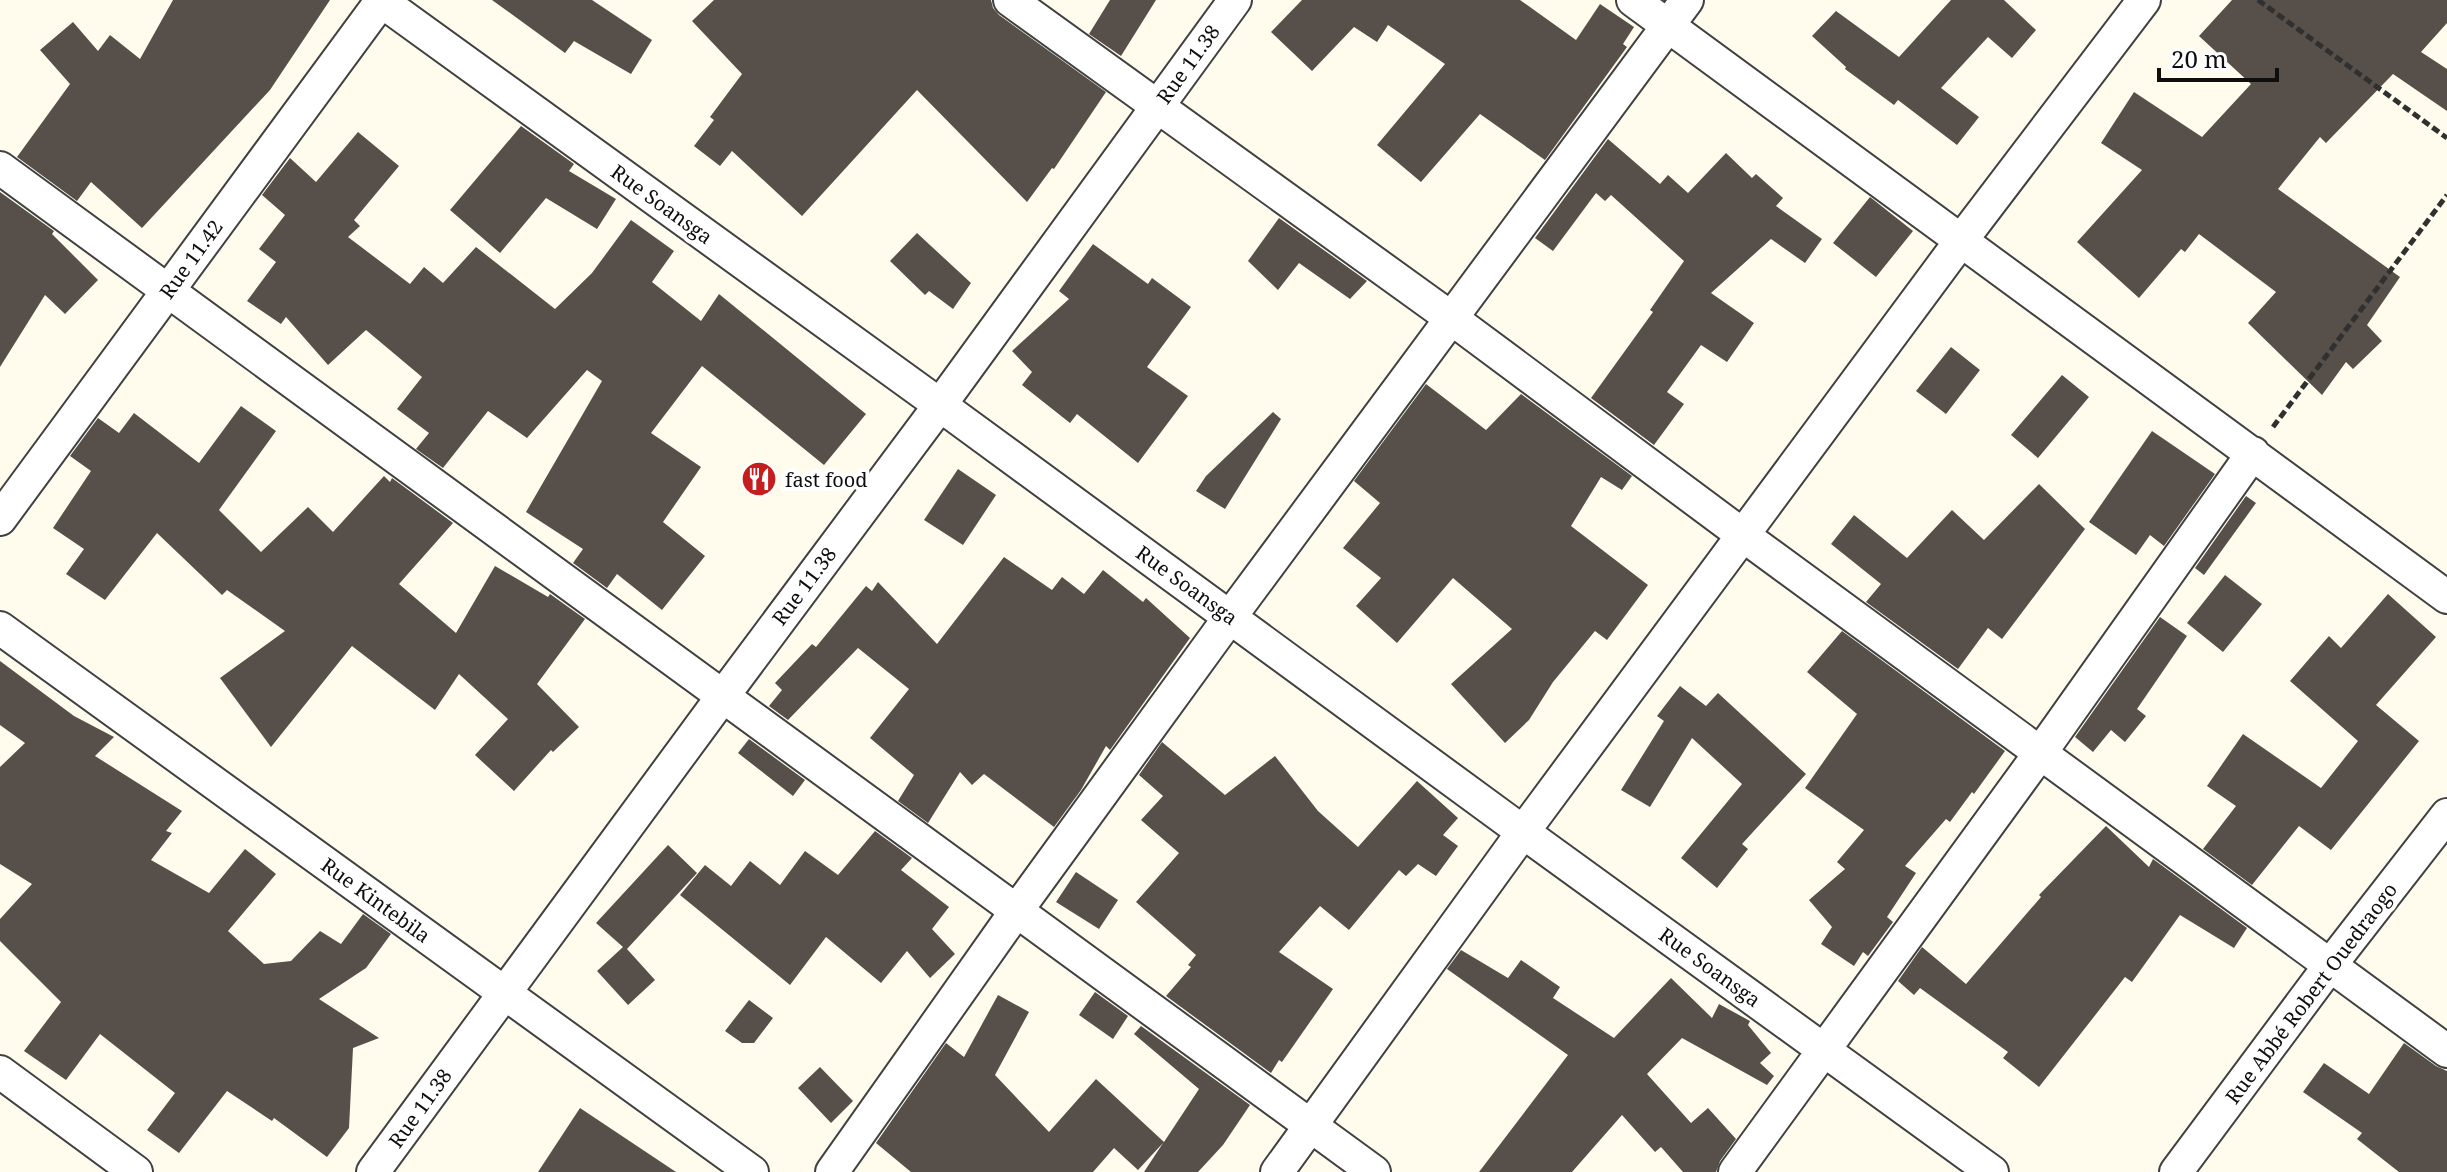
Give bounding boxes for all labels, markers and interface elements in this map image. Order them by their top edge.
street label: Rue 11.38 [1150,19,1226,109]
scale bar [2159,32,2277,82]
text: 20 m [2171,42,2227,75]
street label: Rue Soansga [606,158,718,250]
street label: Rue 11.42 [153,214,229,304]
restaurant icon: fast food [740,460,778,498]
place label: fast food [785,466,868,493]
street label: Rue Soansga [1131,539,1243,631]
street label: Rue 11.38 [766,541,842,631]
street label: Rue Kintebila [316,851,436,949]
street label: Rue Abbé Robert Ouedraogo [2219,877,2403,1109]
street label: Rue Soansga [1654,921,1766,1013]
street label: Rue 11.38 [382,1063,458,1153]

